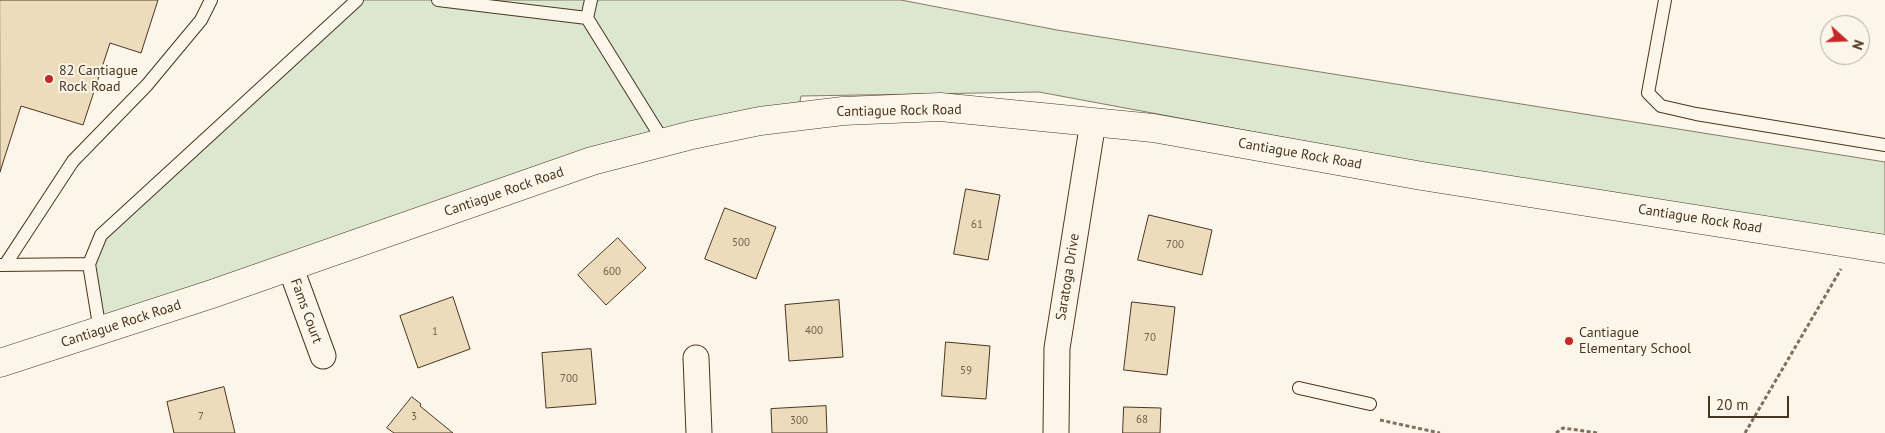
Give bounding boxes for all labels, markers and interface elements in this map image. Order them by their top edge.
north arrow [1820,15,1870,65]
text: N [1848,37,1868,52]
place label: 82 Cantiague Rock Road [59,63,138,95]
marker: 82 Cantiague Rock Road [43,73,55,85]
street label: Cantiague Rock Road [836,102,962,120]
street label: Cantiague Rock Road [1237,135,1363,173]
street label: Cantiague Rock Road [442,164,566,220]
street label: Cantiague Rock Road [1637,201,1763,237]
house number: 61 [971,218,983,232]
street label: Saratoga Drive [1053,232,1083,322]
house number: 500 [732,236,750,250]
house number: 700 [1166,238,1184,252]
house number: 600 [603,265,621,279]
street label: Fams Court [287,276,325,346]
street label: Cantiague Rock Road [59,297,183,351]
house number: 400 [805,324,823,338]
house number: 1 [432,325,438,339]
place label: Cantiague Elementary School [1579,325,1691,358]
house number: 70 [1144,331,1156,345]
marker: Cantiague Elementary School [1563,335,1575,347]
house number: 59 [960,364,972,378]
house number: 700 [560,372,578,386]
scale bar [1710,386,1791,418]
text: 20 m [1716,395,1749,414]
house number: 7 [198,410,204,424]
house number: 3 [411,410,417,424]
house number: 68 [1136,413,1148,427]
house number: 300 [790,414,808,428]

